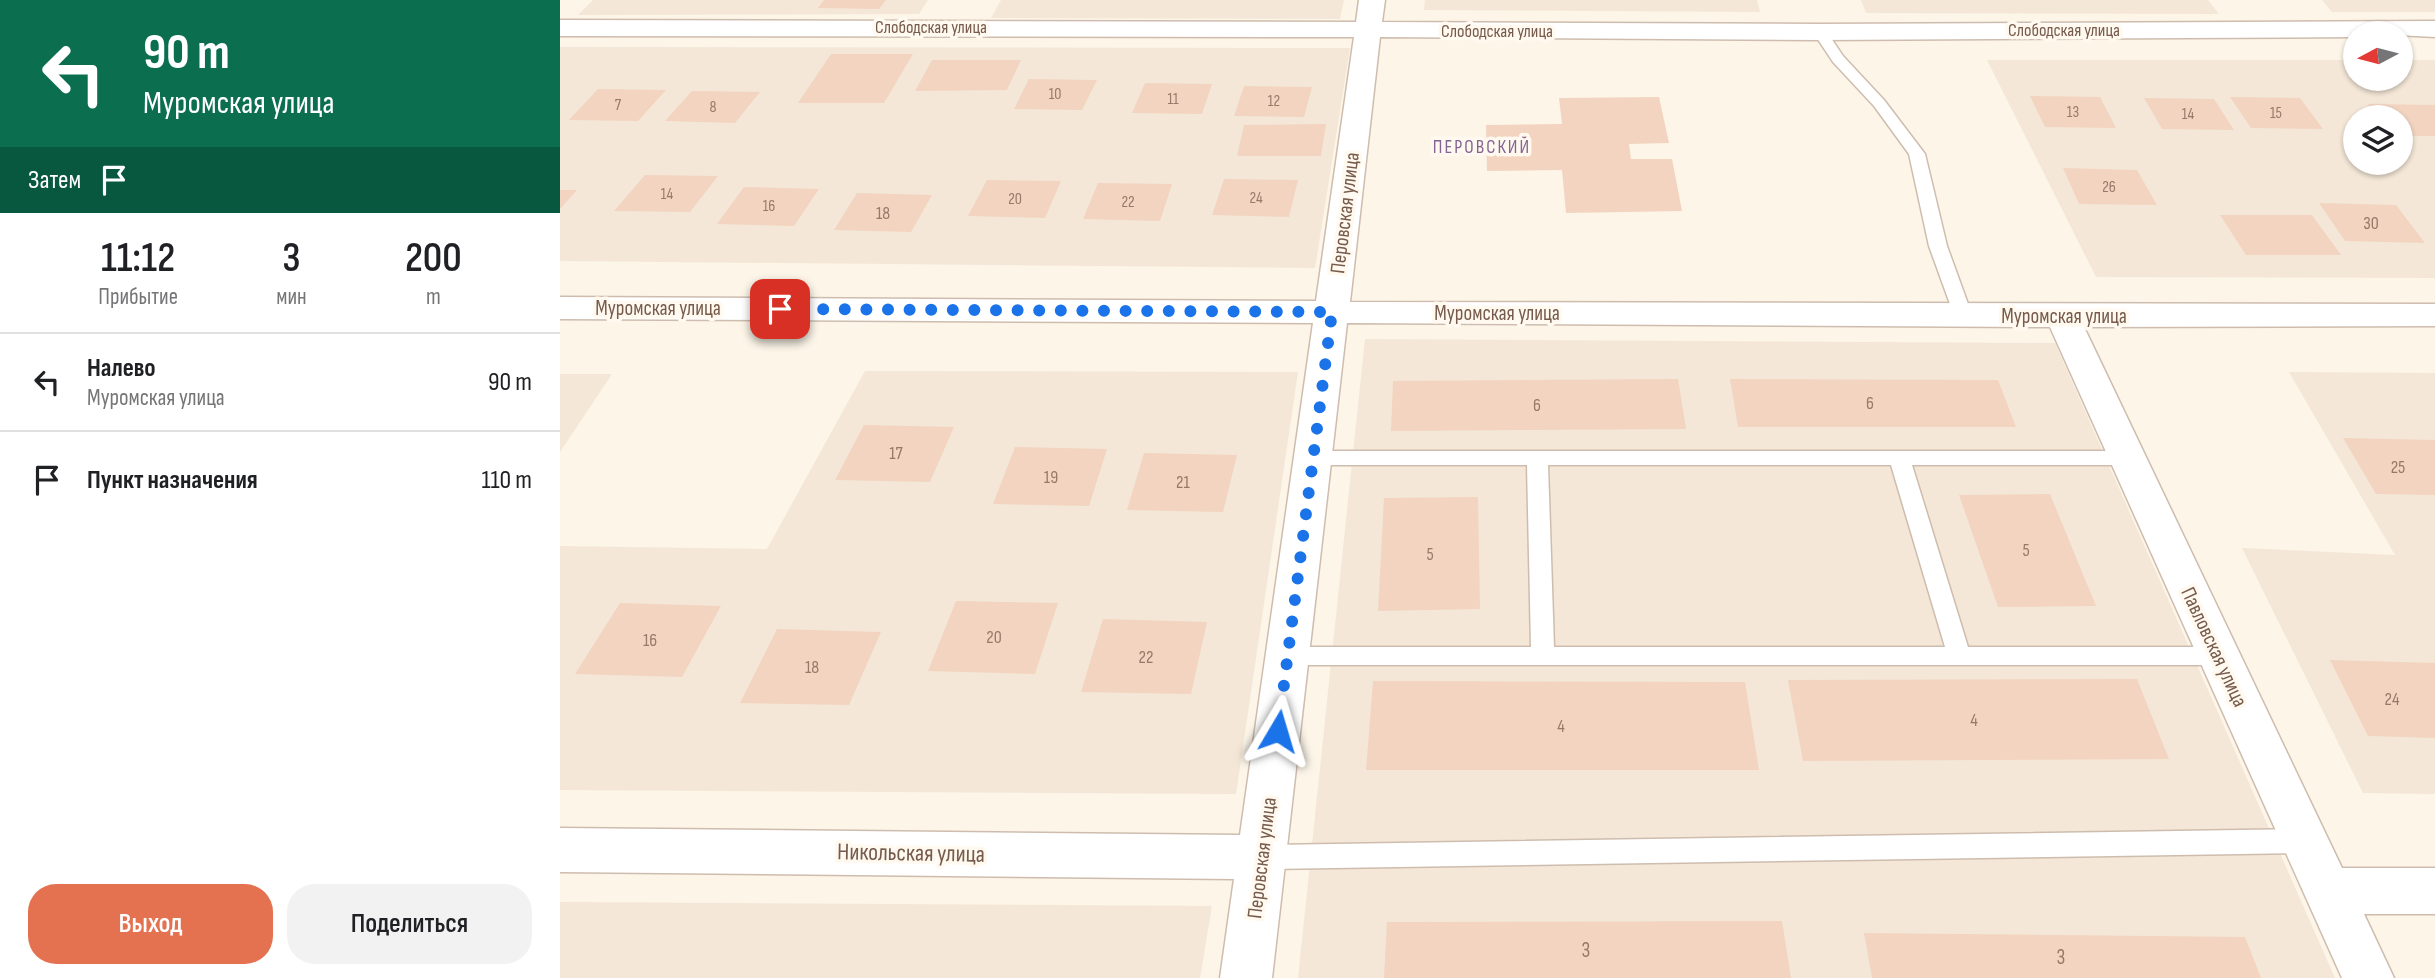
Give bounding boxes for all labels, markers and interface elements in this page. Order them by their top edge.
street label: Слободская улица [875,17,987,38]
street label: Слободская улица [2008,20,2120,41]
street label: Слободская улица [1441,21,1553,42]
north arrow [2343,21,2413,91]
map controls [2343,21,2413,175]
text: 90 m [143,24,230,83]
icon: left [28,28,119,119]
text: Муромская улица [143,84,335,123]
house number: 10 [1049,85,1061,104]
house number: 11 [1167,90,1179,109]
house number: 12 [1268,92,1280,111]
house number: 7 [615,96,622,115]
house number: 8 [709,98,717,117]
house number: 13 [2067,103,2079,122]
house number: 15 [2270,104,2282,123]
house number: 14 [2182,105,2194,124]
button: layers [2343,105,2413,175]
district label: ПЕРОВСКИЙ [1433,136,1531,159]
street label: Перовская улица [1325,151,1365,275]
icon: arrive [95,161,133,199]
text: Затем [28,165,81,196]
house number: 26 [2102,178,2116,197]
house number: 14 [661,185,673,204]
house number: 24 [1249,189,1263,208]
house number: 20 [1008,190,1022,209]
house number: 22 [1121,193,1135,212]
house number: 16 [763,197,775,216]
house number: 18 [876,203,890,224]
house number: 30 [2363,213,2379,234]
text: 11:12 [101,233,175,284]
text: 3 [282,233,301,284]
text: 200 [405,233,462,284]
pin [750,279,810,339]
text: Прибытие [98,283,178,311]
text: мин [276,283,307,311]
text: m [426,283,441,311]
icon: arrive [761,290,799,328]
street label: Муромская улица [595,296,721,321]
street label: Муромская улица [1434,301,1560,326]
street label: Муромская улица [2001,304,2127,329]
text: Налево [87,353,156,384]
icon: left [28,363,66,401]
text: 90 m [488,367,532,398]
text: Муромская улица [87,384,225,412]
house number: 6 [1866,393,1874,414]
house number: 6 [1533,395,1541,416]
house number: 17 [889,443,904,464]
house number: 25 [2391,457,2405,478]
icon: arrive [28,461,66,499]
text: Пункт назначения [87,465,258,496]
text: 110 m [481,465,532,496]
house number: 19 [1044,467,1058,488]
house number: 21 [1176,472,1191,493]
house number: 5 [2022,540,2030,561]
house number: 5 [1426,544,1434,565]
street label: Павловская улица [2175,583,2253,711]
house number: 20 [986,627,1002,648]
house number: 16 [643,630,657,651]
house number: 22 [1139,647,1153,668]
house number: 18 [805,657,819,678]
house number: 24 [2385,689,2400,710]
position arrow [1241,694,1315,768]
house number: 4 [1970,710,1978,731]
house number: 4 [1557,716,1565,737]
street label: Перовская улица [1242,796,1282,920]
street label: Никольская улица [837,837,985,869]
button: Выход [28,884,273,964]
button: Поделиться [287,884,532,964]
house number: 3 [1582,938,1590,963]
house number: 3 [2057,945,2065,970]

